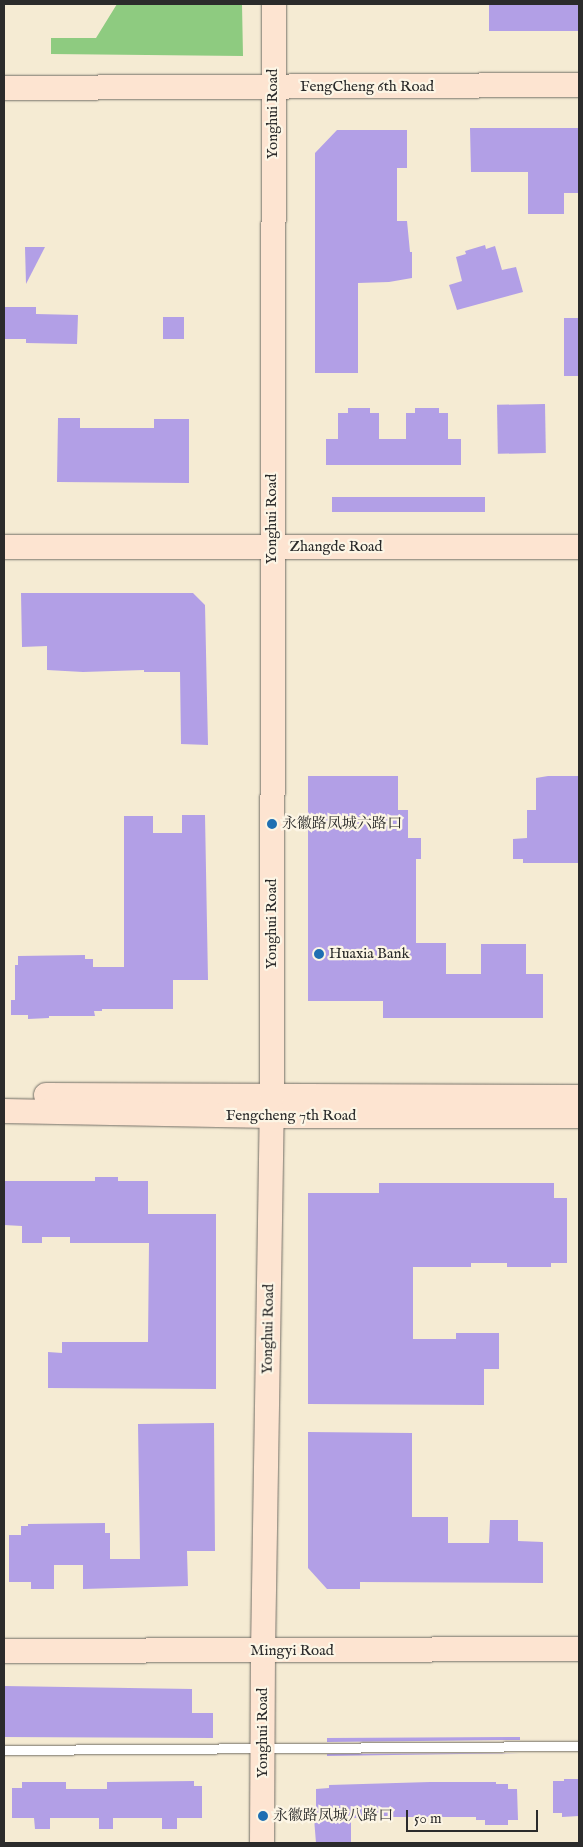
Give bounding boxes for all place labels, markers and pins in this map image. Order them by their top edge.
place label: 永徽路凤城六路口 [282,815,402,833]
marker: 永徽路凤城六路口 [266,818,278,830]
place label: Huaxia Bank [329,945,409,963]
marker: Huaxia Bank [313,948,325,960]
place label: 永徽路凤城八路口 [273,1807,393,1825]
marker: 永徽路凤城八路口 [257,1810,269,1822]

